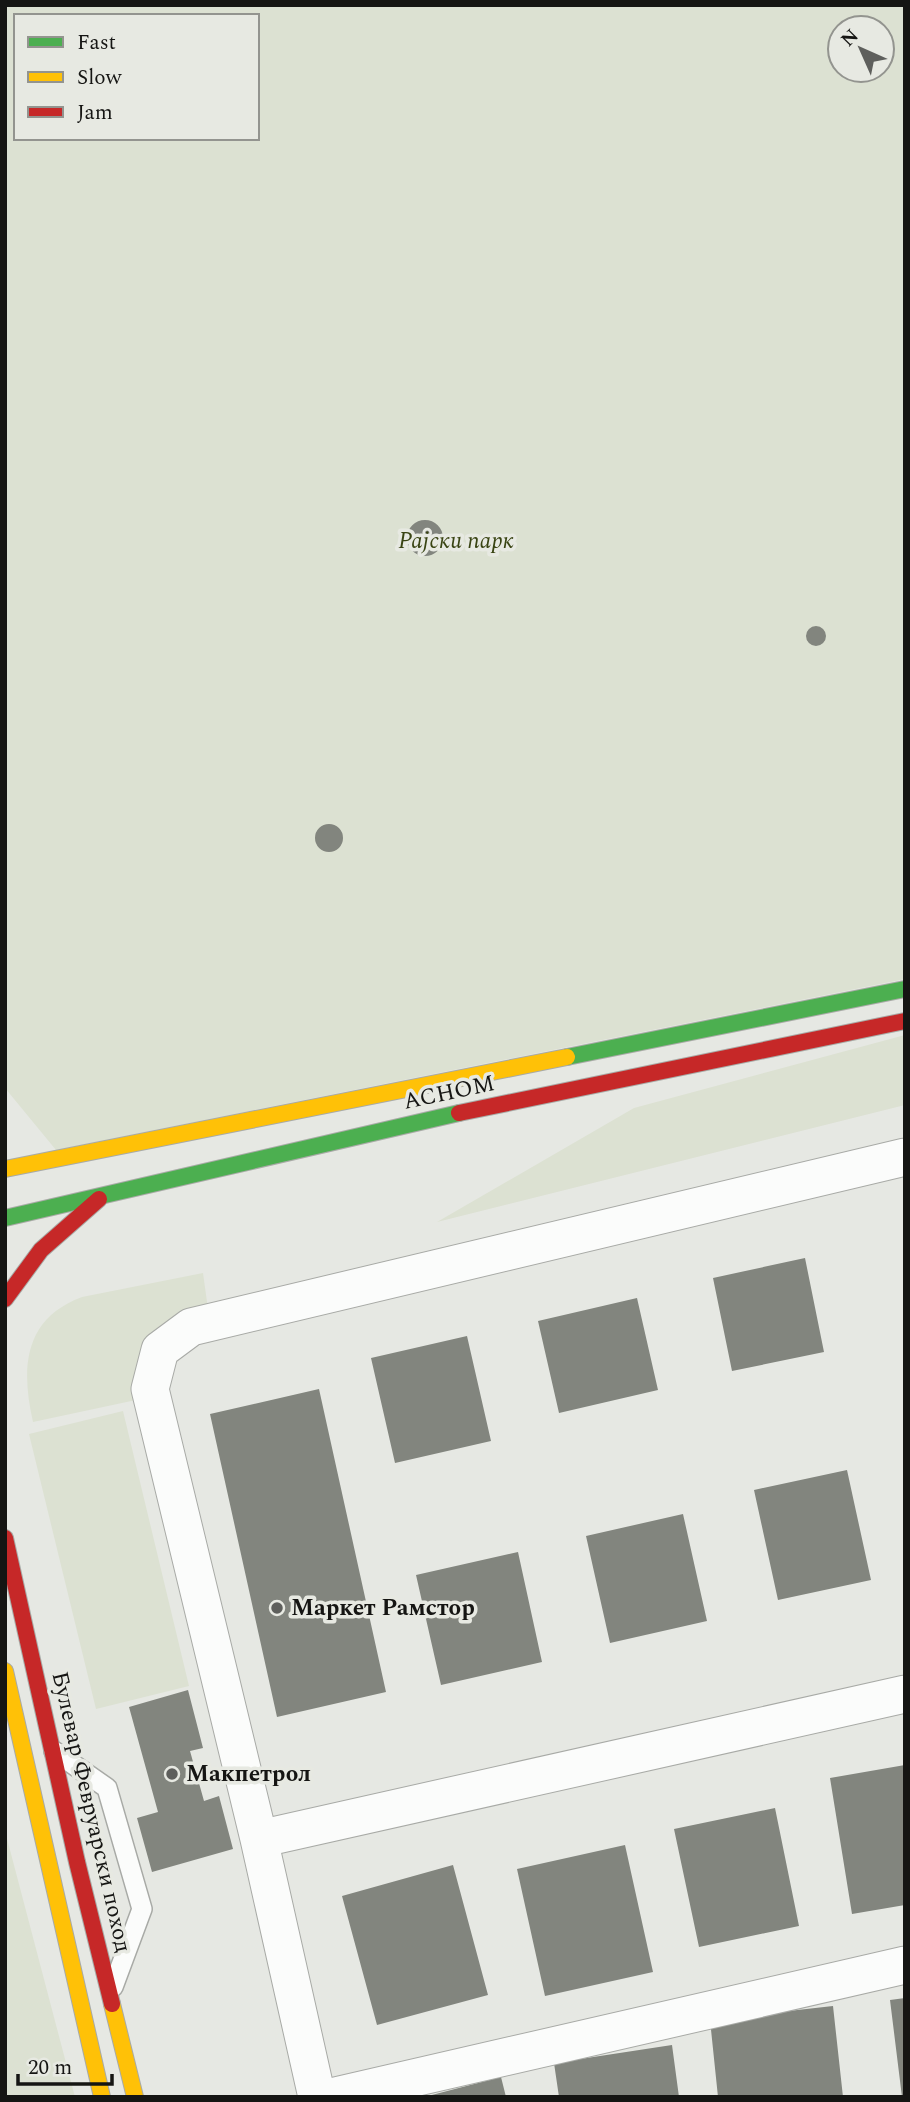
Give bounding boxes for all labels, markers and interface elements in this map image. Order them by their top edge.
legend [14,14,259,140]
north arrow [826,14,896,84]
text: N [834,22,866,54]
text: Fast [77,27,116,59]
text: Slow [77,62,123,94]
text: Jam [77,97,113,129]
park label: Рајски парк [398,524,514,559]
street label: АСНОМ [400,1066,498,1120]
place label: Маркет Рамстор [291,1591,475,1626]
marker: Маркет Рамстор [269,1600,285,1616]
street label: Булевар Февруарски поход [42,1668,140,1956]
place label: Макпетрол [186,1757,311,1792]
marker: Макпетрол [164,1766,180,1782]
scale bar [18,2042,112,2086]
text: 20 m [28,2052,72,2084]

